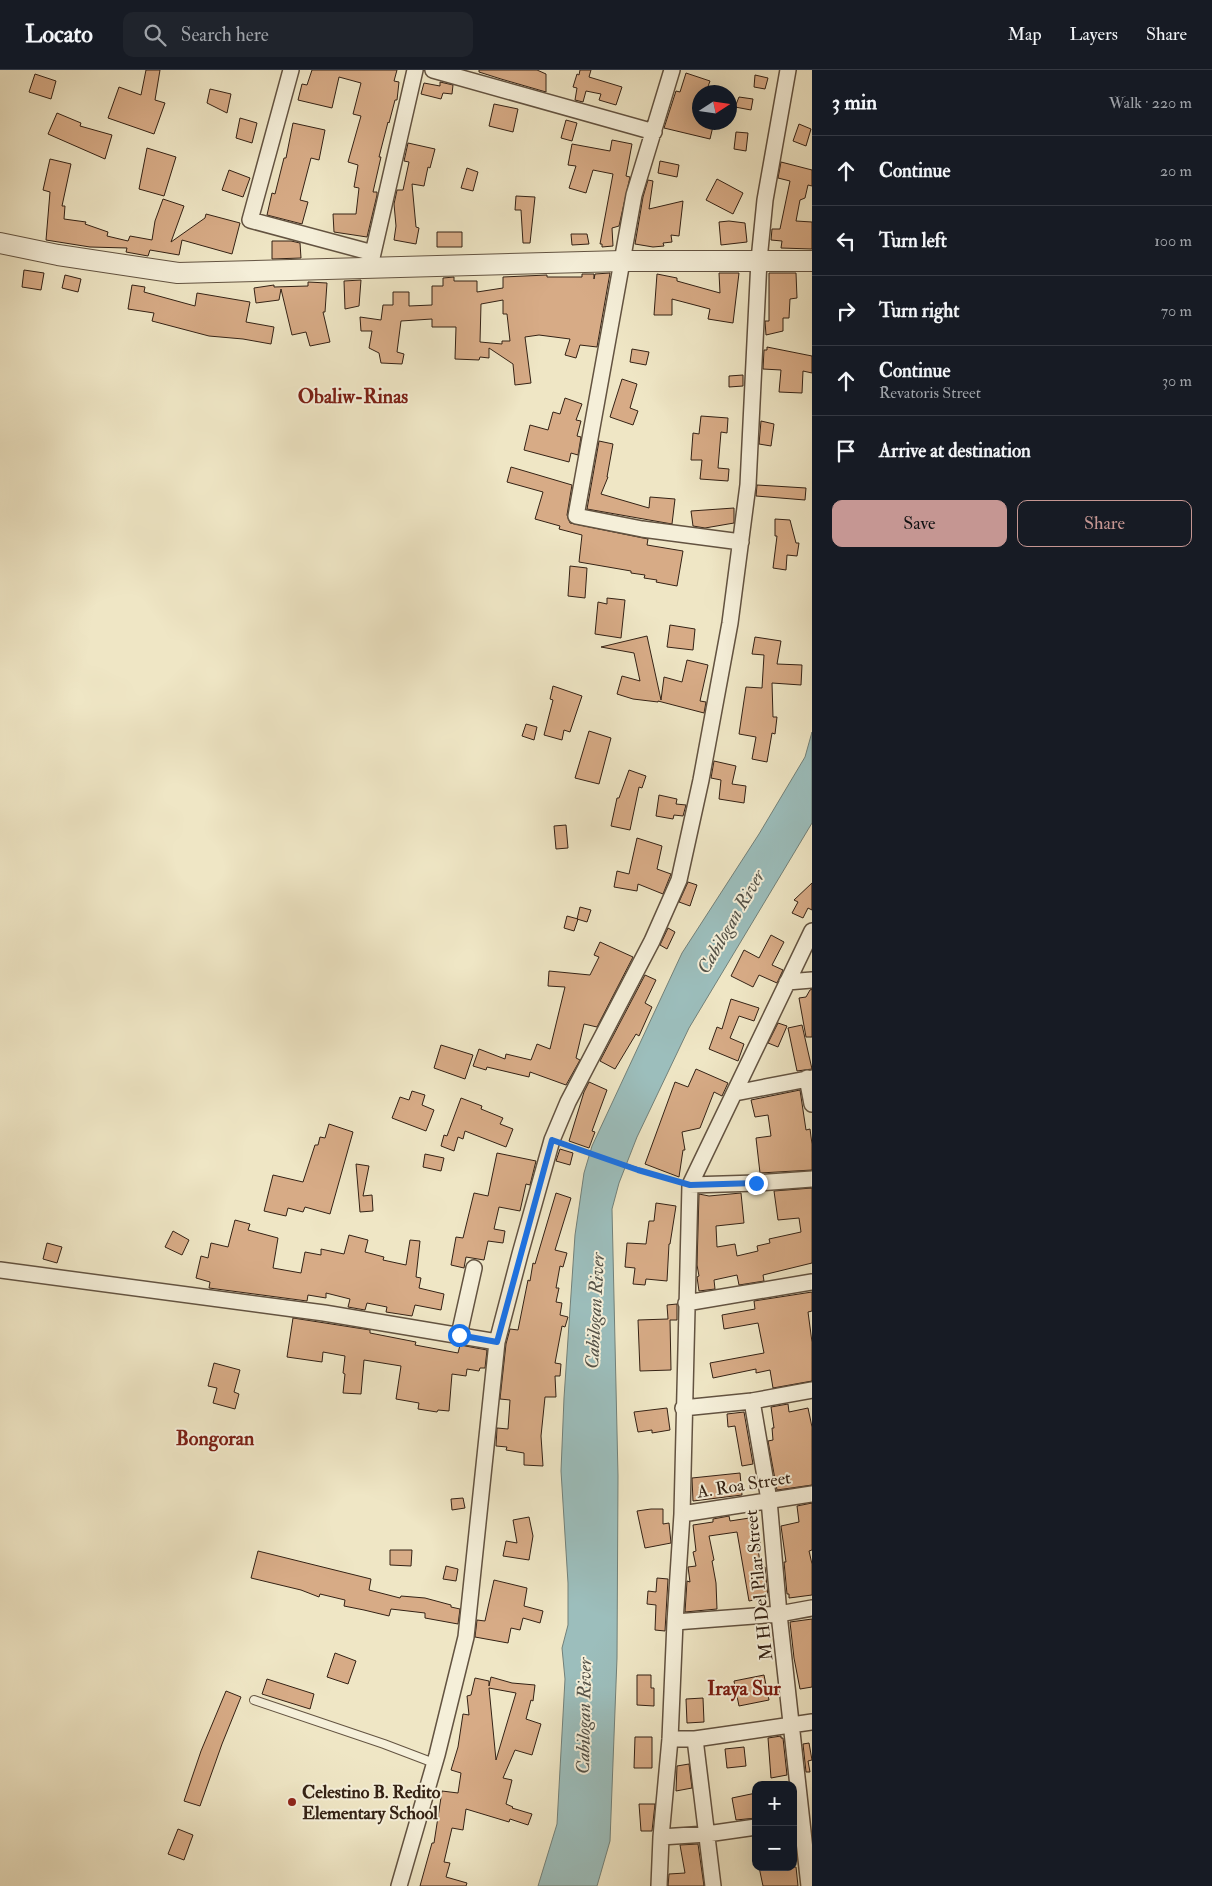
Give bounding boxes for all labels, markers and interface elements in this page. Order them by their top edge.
search box [123,12,473,57]
text: Locato [25,19,93,50]
icon: search [141,21,169,49]
text: Search here [181,23,269,47]
text: Map [1008,23,1042,46]
text: Layers [1070,23,1118,46]
text: Share [1146,23,1187,46]
north arrow [692,85,737,130]
text: 3 min [832,89,877,116]
text: Walk · 220 m [1109,93,1192,113]
icon: ahead [832,157,860,185]
text: Continue [879,159,950,183]
text: 20 m [1160,161,1192,181]
icon: left [832,227,860,255]
text: Turn left [879,229,947,253]
text: 100 m [1154,231,1192,251]
icon: right [832,297,860,325]
text: Turn right [879,299,959,323]
text: 70 m [1161,301,1192,321]
text: Continue [879,359,950,383]
icon: ahead [832,367,860,395]
text: 30 m [1162,371,1192,391]
text: Revatoris Street [879,383,981,403]
district label: Obaliw-Rinas [298,384,408,409]
icon: arrive [832,437,860,465]
text: Arrive at destination [879,439,1031,463]
button: Save [832,500,1007,547]
button: Share [1017,500,1192,547]
water label: Cabilogan River [692,865,771,978]
route end [745,1172,768,1195]
water label: Cabilogan River [580,1251,610,1370]
route start [448,1324,471,1347]
district label: Bongoran [176,1426,255,1452]
street label: A. Roa Street [694,1466,793,1504]
street label: M H Del Pilar Street [740,1508,778,1662]
water label: Cabilogan River [571,1657,597,1774]
district label: Iraya Sur [707,1676,781,1702]
place label: Celestino B. Redito Elementary School [302,1781,441,1825]
map controls [752,1781,797,1871]
button: + [752,1781,797,1826]
marker: Celestino B. Redito Elementary School [286,1796,298,1808]
button: − [752,1826,797,1871]

